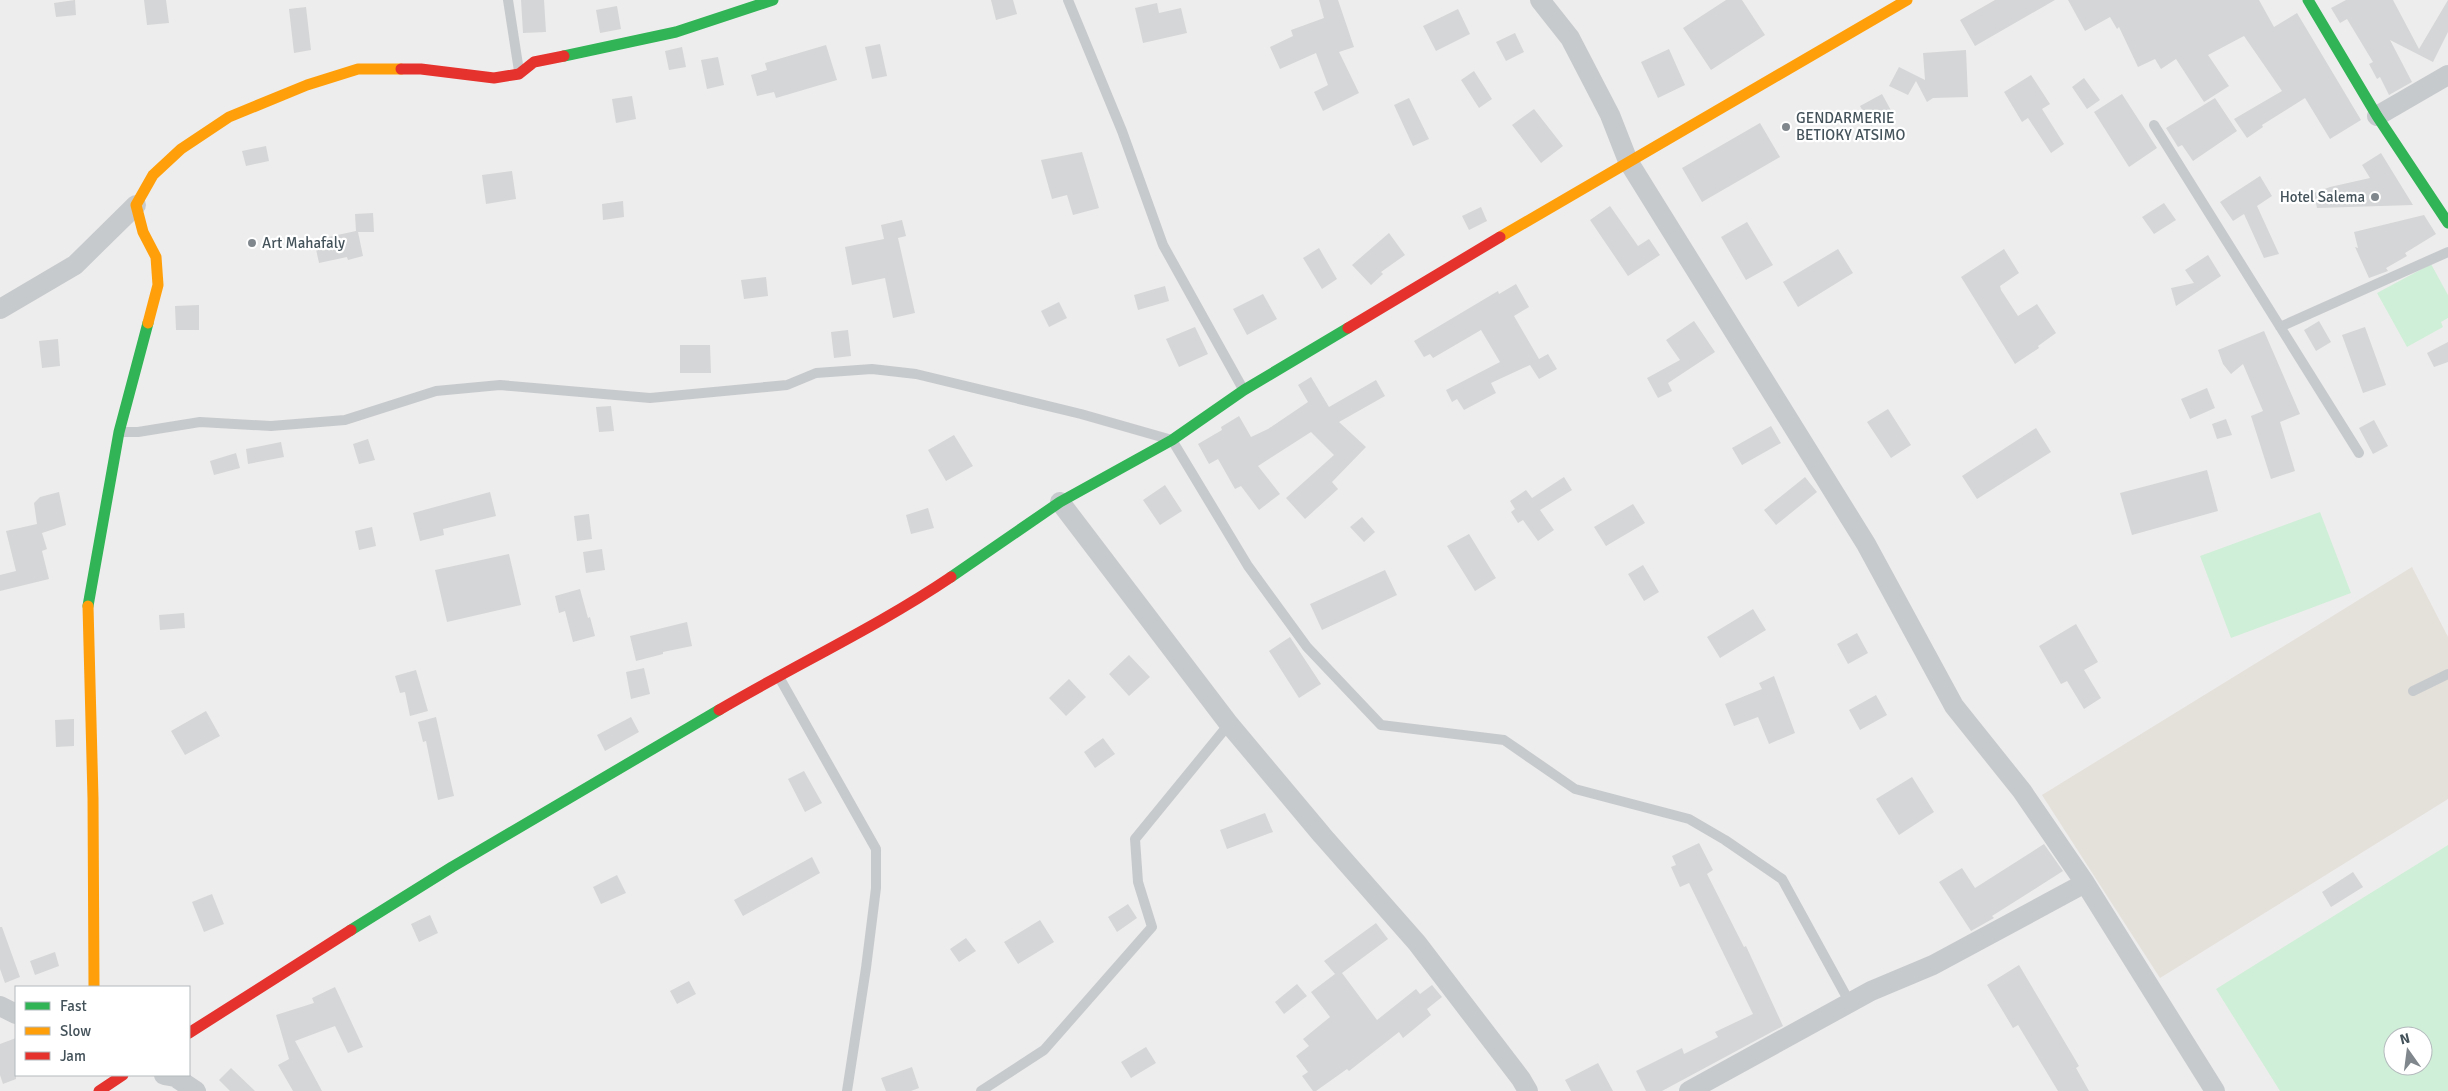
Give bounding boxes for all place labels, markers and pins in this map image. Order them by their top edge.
place label: GENDARMERIE BETIOKY ATSIMO [1796,109,1905,144]
marker: GENDARMERIE BETIOKY ATSIMO [1780,121,1792,133]
place label: Hotel Salema [2280,188,2365,206]
marker: Hotel Salema [2369,191,2381,203]
place label: Art Mahafaly [262,234,345,252]
marker: Art Mahafaly [246,237,258,249]

